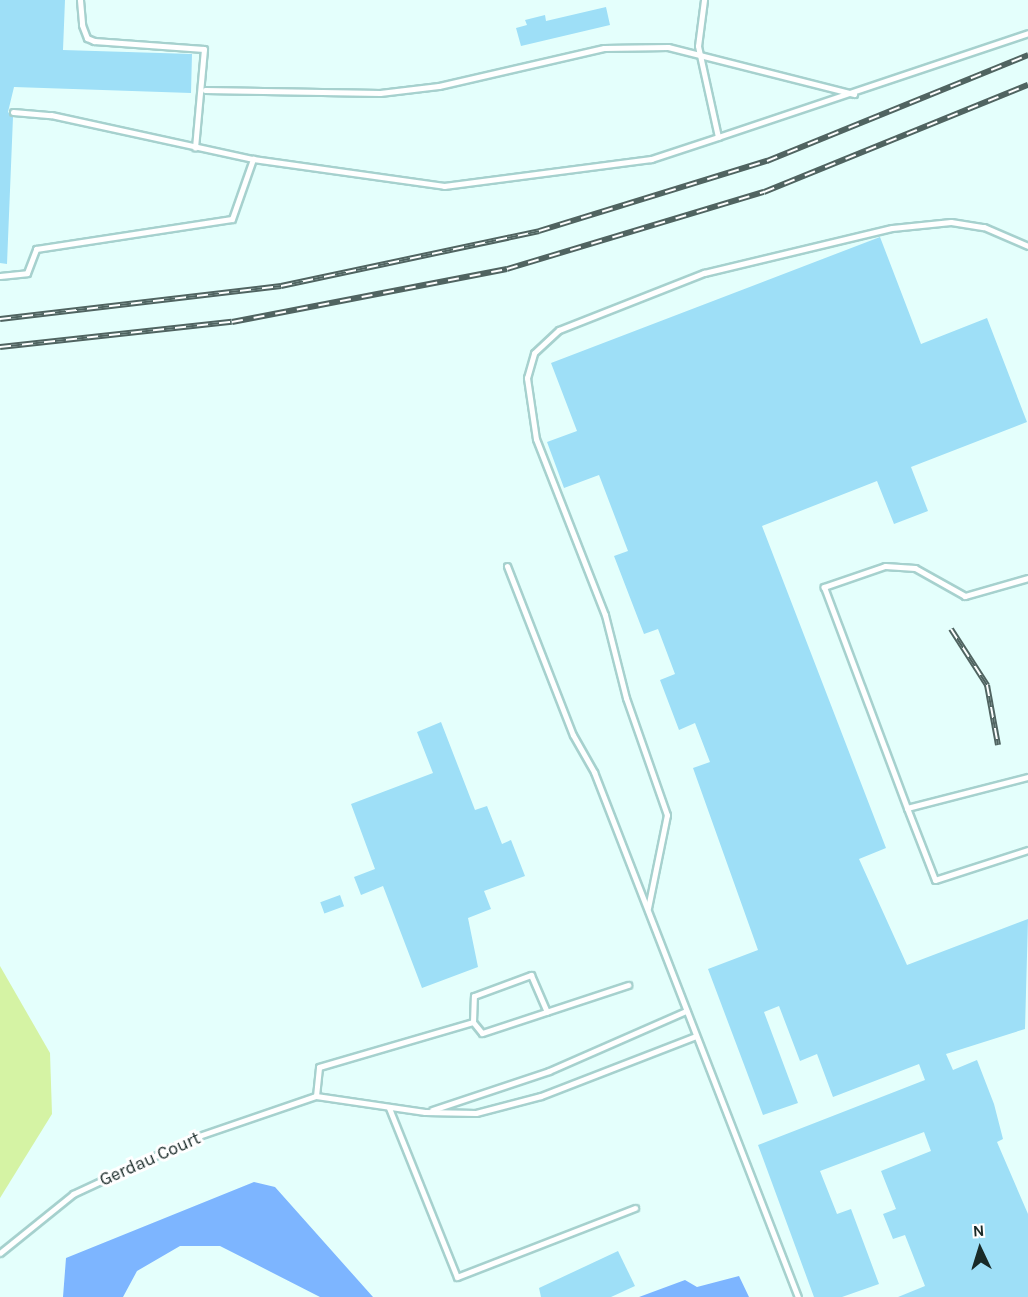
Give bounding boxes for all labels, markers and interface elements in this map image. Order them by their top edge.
street label: Gerdau Court [96,1127,204,1191]
north arrow [950,1219,1010,1279]
text: N [972,1221,985,1240]

